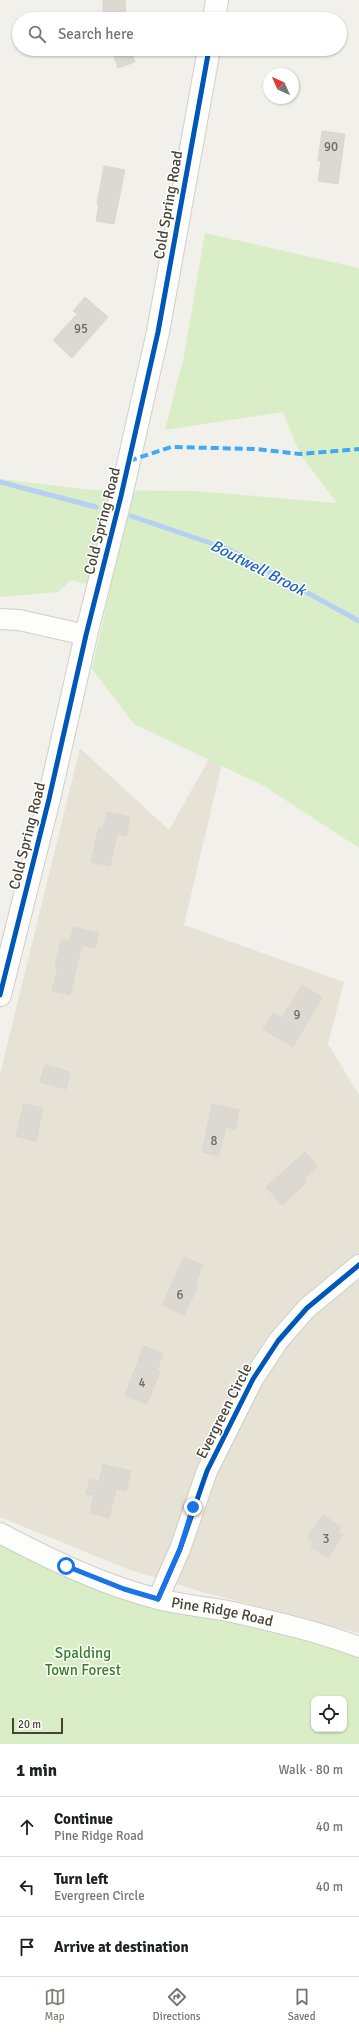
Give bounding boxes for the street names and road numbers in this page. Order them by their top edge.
street label: Cold Spring Road [150,149,186,261]
street label: Cold Spring Road [80,465,124,577]
street label: Cold Spring Road [5,780,49,892]
street label: Evergreen Circle [192,1360,256,1462]
street label: Pine Ridge Road [170,1593,275,1630]

